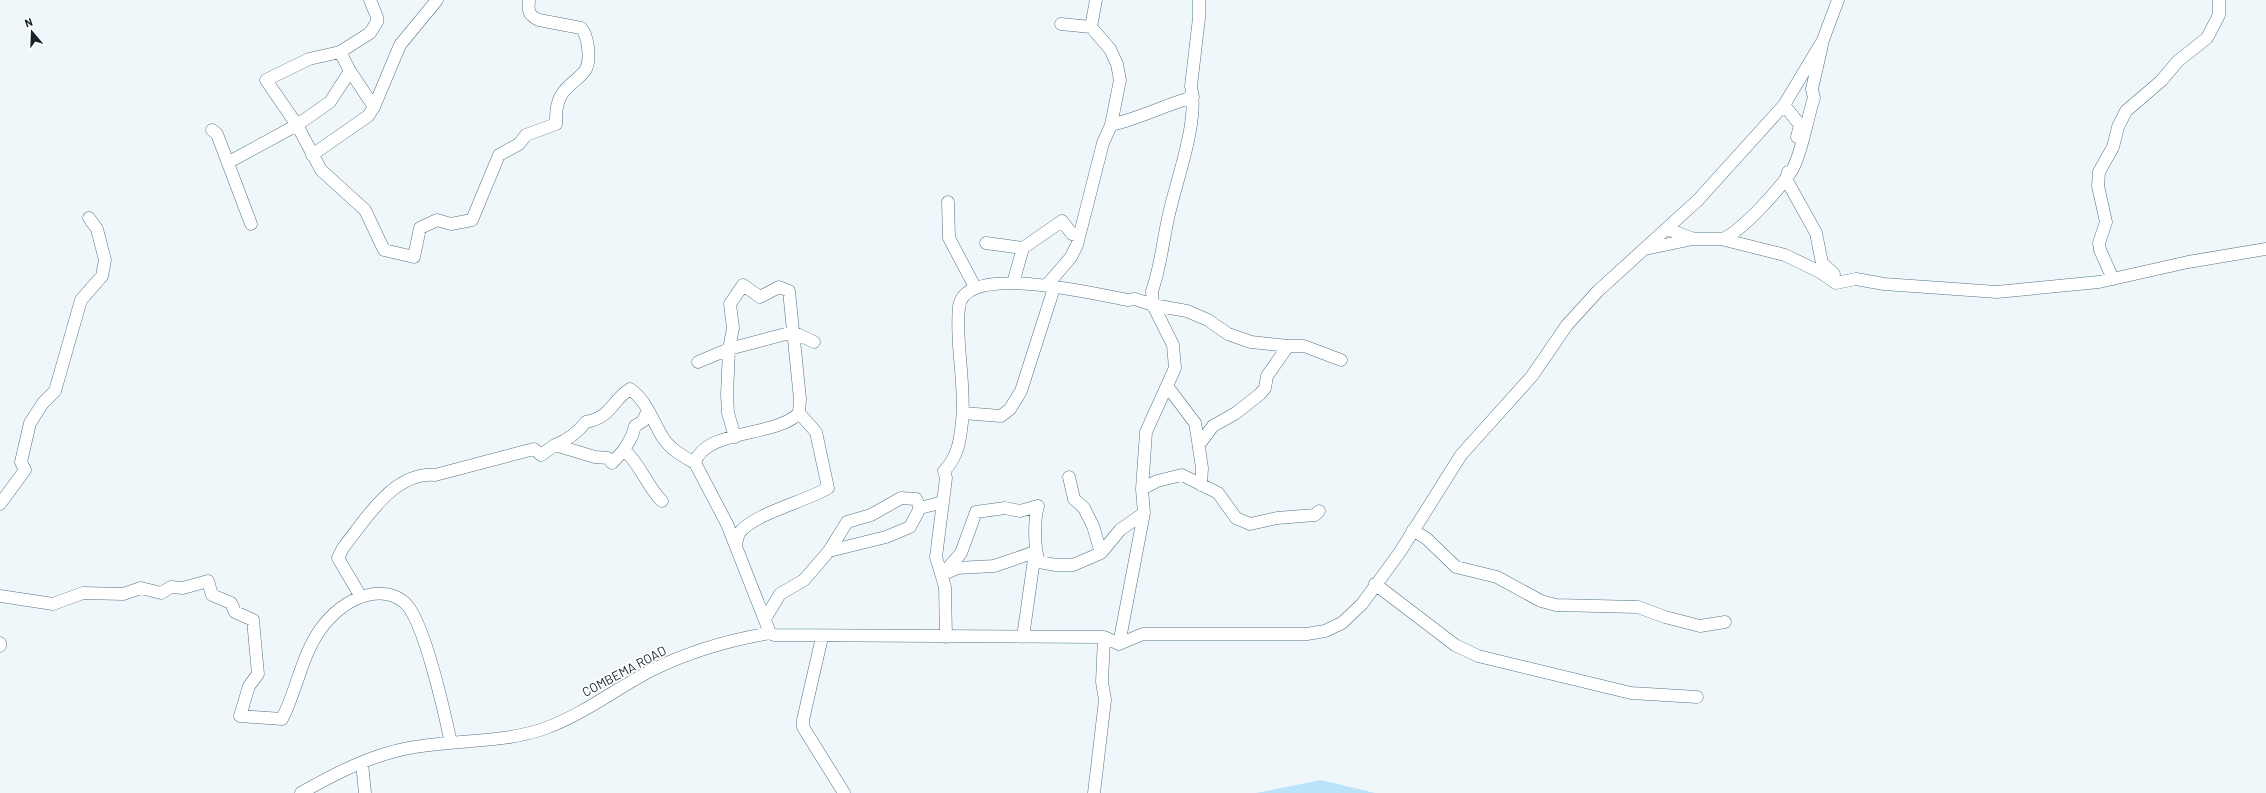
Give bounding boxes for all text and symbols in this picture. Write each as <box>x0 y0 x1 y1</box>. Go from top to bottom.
north arrow <box>12 12 52 52</box>
text: N <box>23 15 34 29</box>
street label: COMBEMA ROAD <box>579 642 669 700</box>

